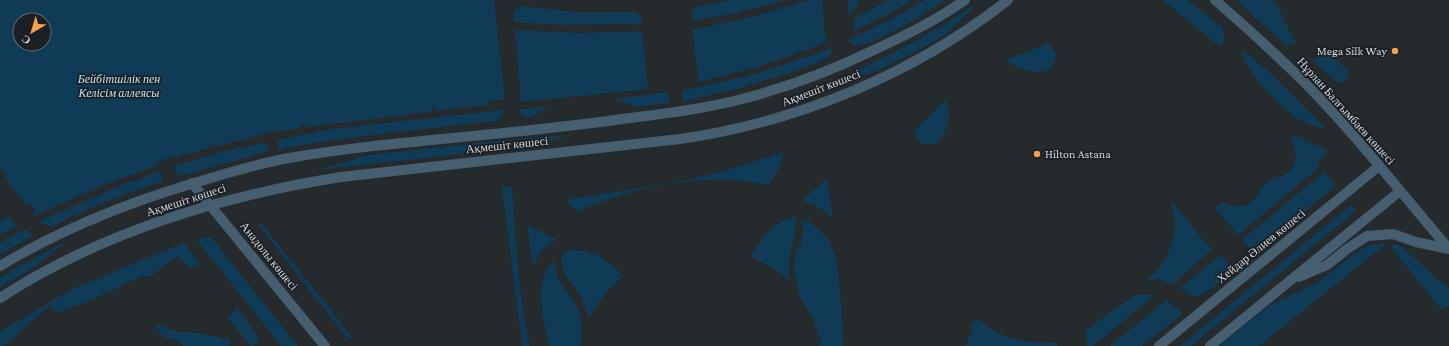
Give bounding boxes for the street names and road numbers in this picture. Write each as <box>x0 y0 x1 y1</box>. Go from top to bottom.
street label: Нұрлан Балғымбаев көшесі <box>1294 55 1398 168</box>
street label: Ақмешіт көшесі <box>780 66 863 109</box>
street label: Ақмешіт көшесі <box>465 134 550 156</box>
street label: Ақмешіт көшесі <box>144 180 228 219</box>
street label: Хейдар Әлиев көшесі <box>1214 206 1309 286</box>
street label: Анадолы көшесі <box>237 219 301 294</box>

